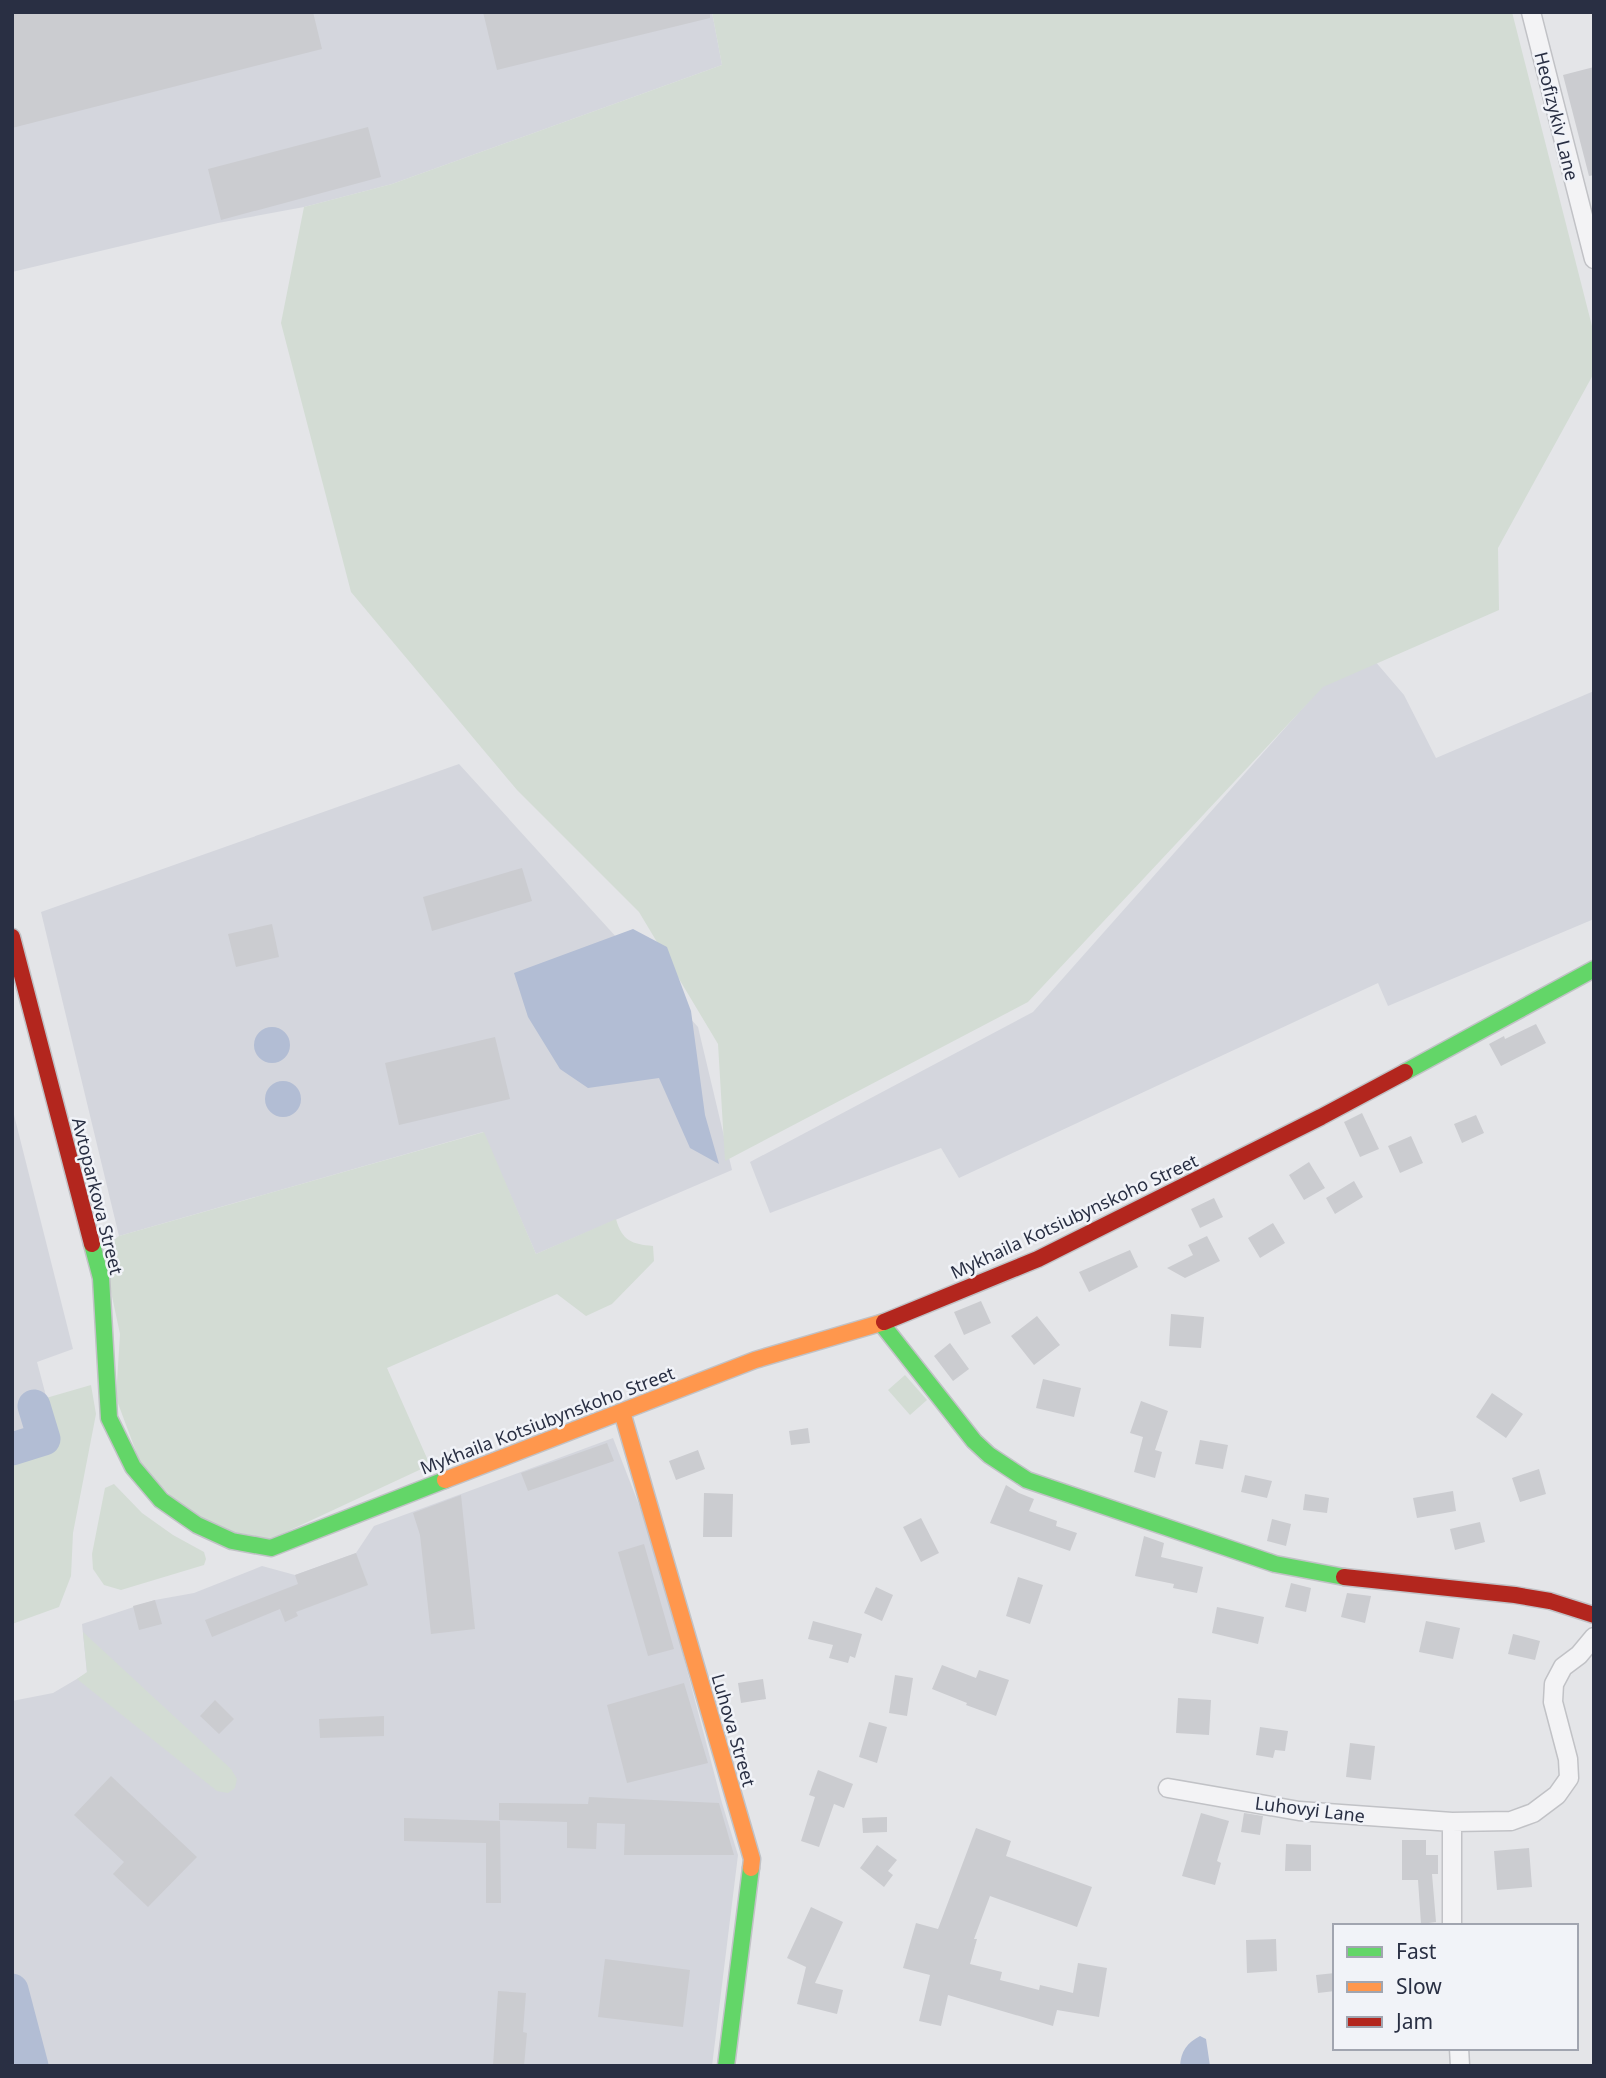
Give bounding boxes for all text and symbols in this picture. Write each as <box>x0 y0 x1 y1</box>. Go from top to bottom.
street label: Heofizykiv Lane <box>1529 49 1585 183</box>
street label: Avtoparkova Street <box>67 1115 129 1277</box>
street label: Mykhaila Kotsiubynskoho Street <box>946 1148 1202 1284</box>
street label: Mykhaila Kotsiubynskoho Street <box>416 1360 678 1480</box>
street label: Luhova Street <box>706 1671 762 1790</box>
street label: Luhovyi Lane <box>1254 1790 1366 1828</box>
legend <box>1333 1924 1578 2050</box>
text: Fast <box>1396 1937 1437 1965</box>
text: Slow <box>1396 1972 1442 2000</box>
text: Jam <box>1394 2007 1433 2035</box>

